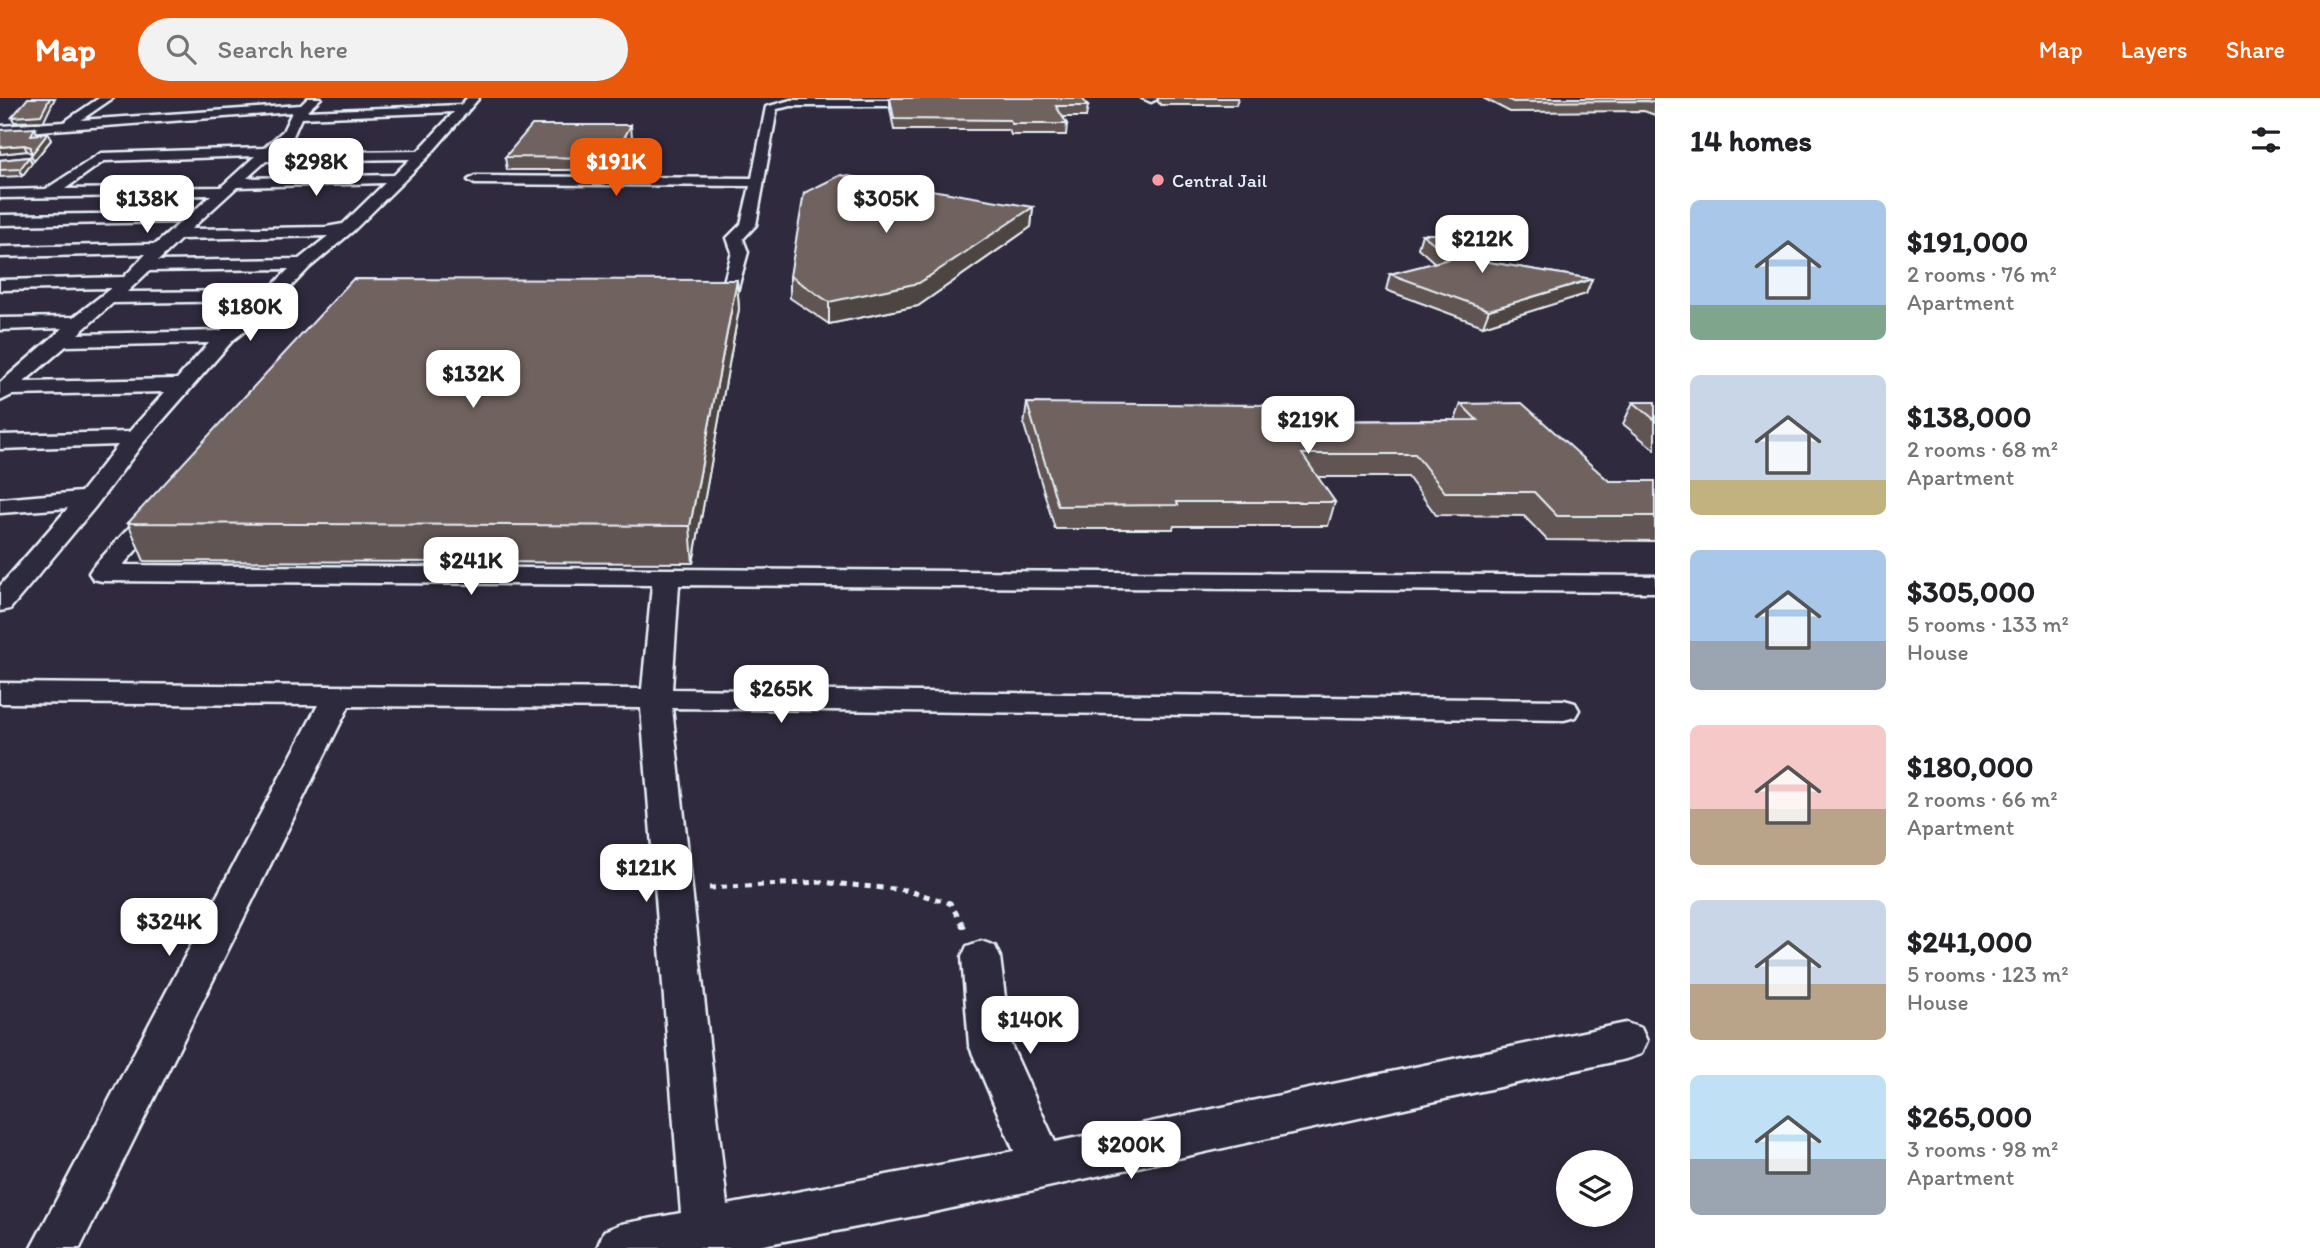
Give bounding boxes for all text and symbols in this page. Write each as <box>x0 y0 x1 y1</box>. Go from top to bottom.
search box <box>138 18 628 81</box>
text: Map <box>35 30 96 69</box>
icon: search <box>162 30 200 68</box>
text: Search here <box>218 33 348 65</box>
text: Map <box>2039 35 2083 64</box>
text: Layers <box>2121 35 2188 64</box>
text: Share <box>2226 35 2285 64</box>
icon: filters <box>2247 121 2285 159</box>
text: 14 homes <box>1690 122 1812 159</box>
pin: $298K <box>267 139 365 198</box>
pin: $191K <box>567 139 665 198</box>
text: $298K <box>284 147 348 175</box>
text: $191K <box>586 147 646 175</box>
place label: Central Jail <box>1172 169 1268 192</box>
marker: Central Jail <box>1150 172 1166 188</box>
pin: $138K <box>98 176 196 235</box>
pin: $305K <box>837 176 935 235</box>
text: $138K <box>116 184 178 212</box>
text: $305K <box>853 184 919 212</box>
pin: $212K <box>1433 216 1531 275</box>
text: $191,000 <box>1907 223 2028 260</box>
text: $212K <box>1451 224 1513 252</box>
icon: home <box>1746 228 1830 312</box>
text: 2 rooms · 76 m² <box>1907 260 2057 288</box>
pin: $180K <box>201 284 299 343</box>
text: Apartment <box>1907 288 2014 316</box>
text: $180K <box>218 292 282 320</box>
pin: $132K <box>424 350 522 410</box>
text: $132K <box>442 359 504 387</box>
pin: $219K <box>1259 396 1357 456</box>
text: $138,000 <box>1907 398 2031 435</box>
icon: home <box>1746 403 1830 487</box>
text: $219K <box>1277 405 1339 433</box>
text: 2 rooms · 68 m² <box>1907 435 2058 463</box>
text: Apartment <box>1907 463 2014 491</box>
pin: $241K <box>422 538 520 597</box>
text: $241K <box>440 546 502 574</box>
text: $305,000 <box>1907 573 2035 610</box>
icon: home <box>1746 578 1830 662</box>
text: 5 rooms · 133 m² <box>1907 610 2069 638</box>
text: House <box>1907 638 1969 666</box>
pin: $265K <box>732 666 830 725</box>
text: $265K <box>750 674 812 702</box>
text: $180,000 <box>1907 748 2034 785</box>
icon: home <box>1746 753 1830 837</box>
text: 2 rooms · 66 m² <box>1907 785 2058 813</box>
text: Apartment <box>1907 813 2014 841</box>
pin: $121K <box>597 844 695 904</box>
text: $121K <box>616 853 676 881</box>
pin: $324K <box>120 898 218 958</box>
text: $324K <box>137 907 201 935</box>
text: $241,000 <box>1907 923 2033 960</box>
icon: home <box>1746 928 1830 1012</box>
text: 5 rooms · 123 m² <box>1907 960 2069 988</box>
text: House <box>1907 988 1969 1016</box>
pin: $140K <box>981 996 1079 1056</box>
text: $140K <box>997 1005 1063 1033</box>
text: $265,000 <box>1907 1098 2032 1135</box>
icon: home <box>1746 1103 1830 1187</box>
pin: $200K <box>1082 1122 1180 1181</box>
text: $200K <box>1098 1130 1164 1158</box>
text: 3 rooms · 98 m² <box>1907 1135 2058 1163</box>
map controls <box>1556 1150 1633 1227</box>
button: layers <box>1556 1150 1633 1227</box>
text: Apartment <box>1907 1163 2014 1191</box>

